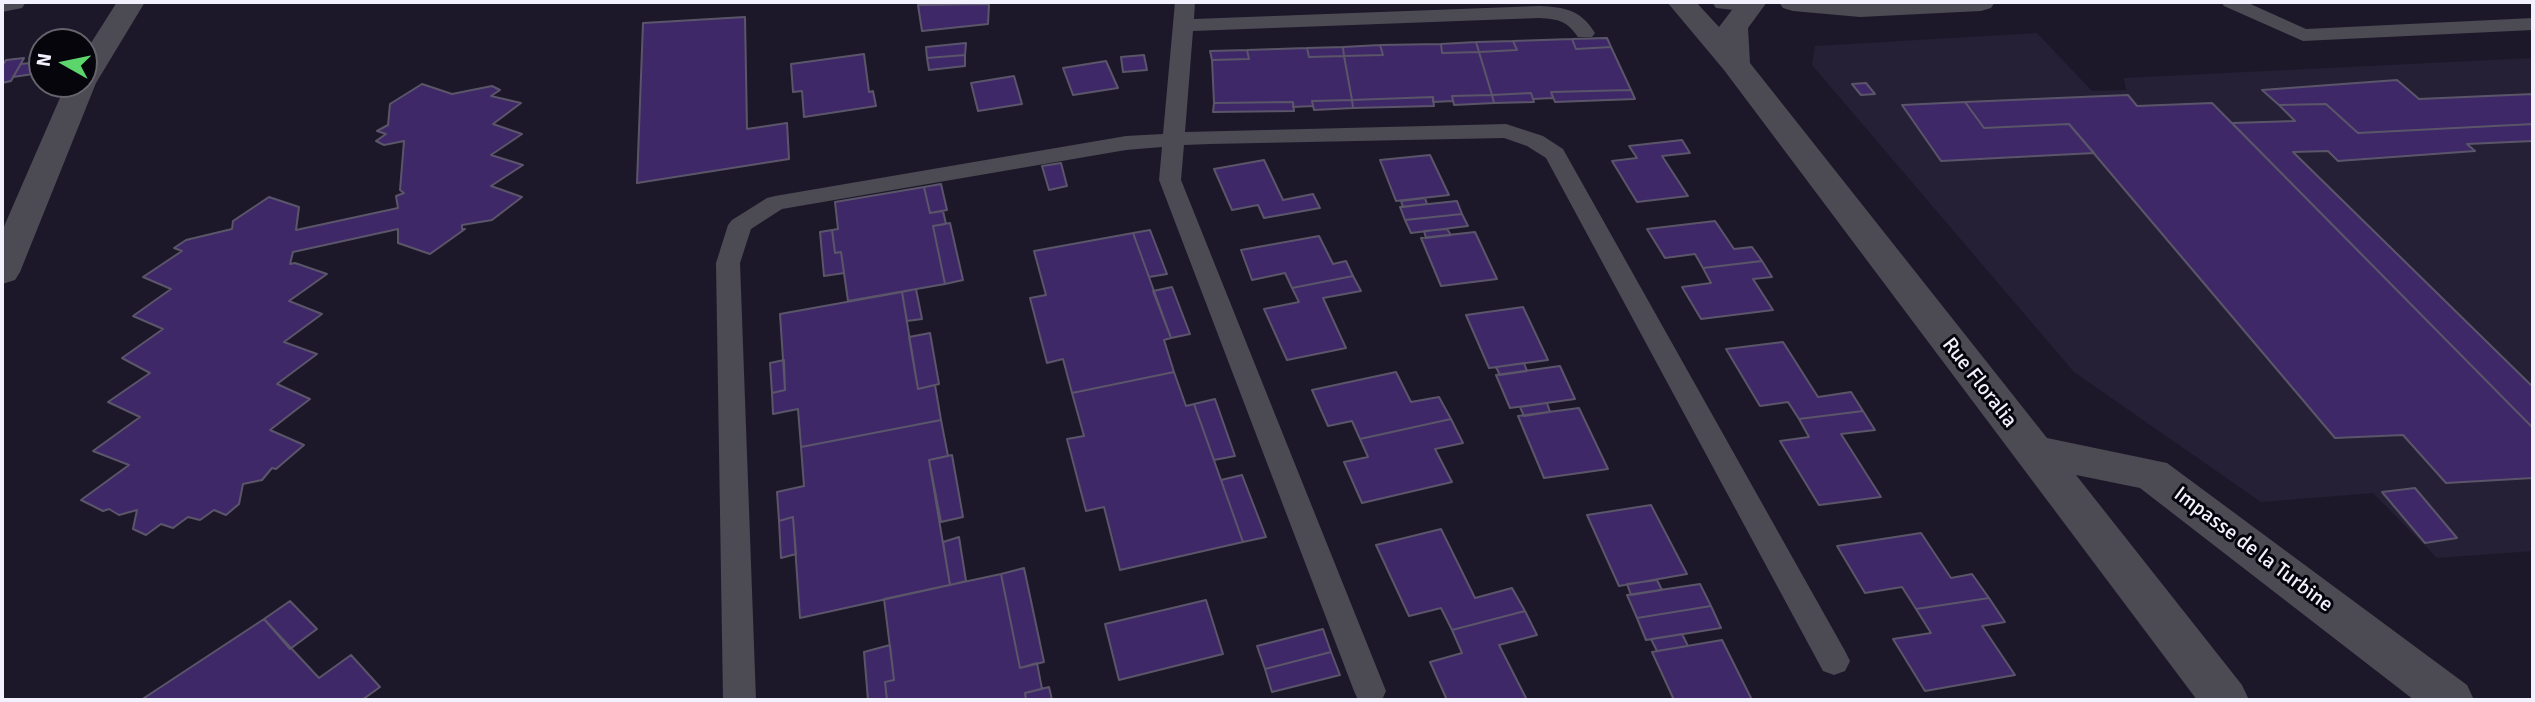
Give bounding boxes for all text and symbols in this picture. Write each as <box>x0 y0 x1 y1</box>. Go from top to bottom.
north arrow <box>28 28 98 98</box>
text: N <box>31 52 57 68</box>
street label: Rue Floralia <box>1936 333 2022 433</box>
street label: Impasse de la Turbine <box>2169 482 2337 618</box>

